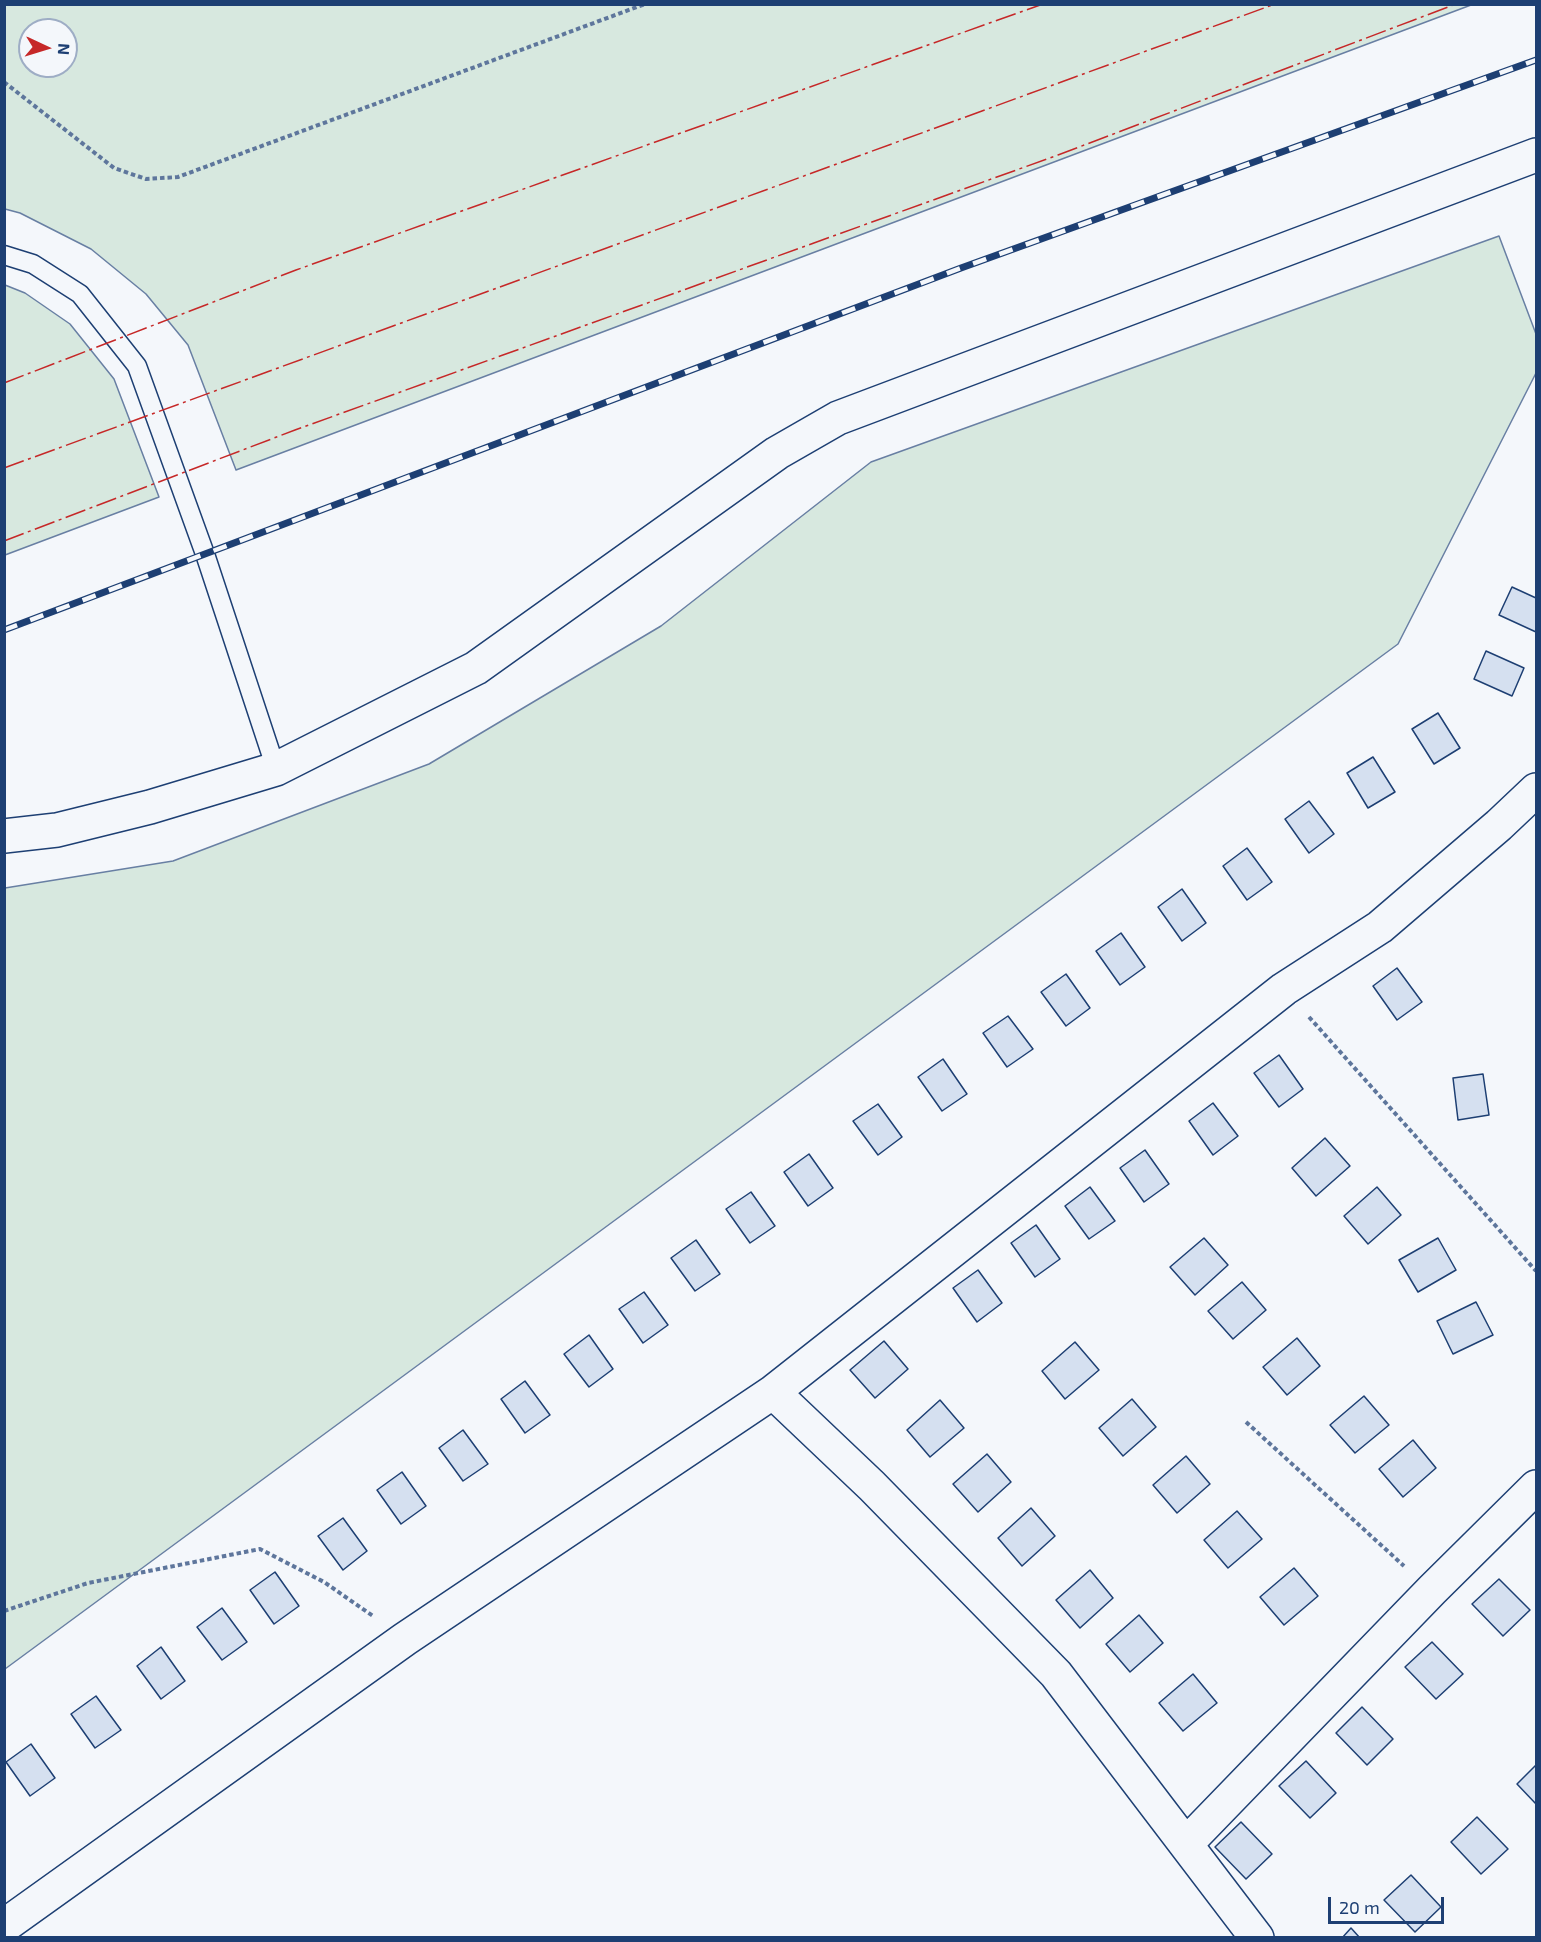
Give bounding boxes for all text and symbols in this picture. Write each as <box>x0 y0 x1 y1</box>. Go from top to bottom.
north arrow <box>18 18 78 78</box>
text: N <box>55 43 74 56</box>
scale bar <box>1331 1885 1446 1923</box>
text: 20 m <box>1339 1896 1380 1918</box>

